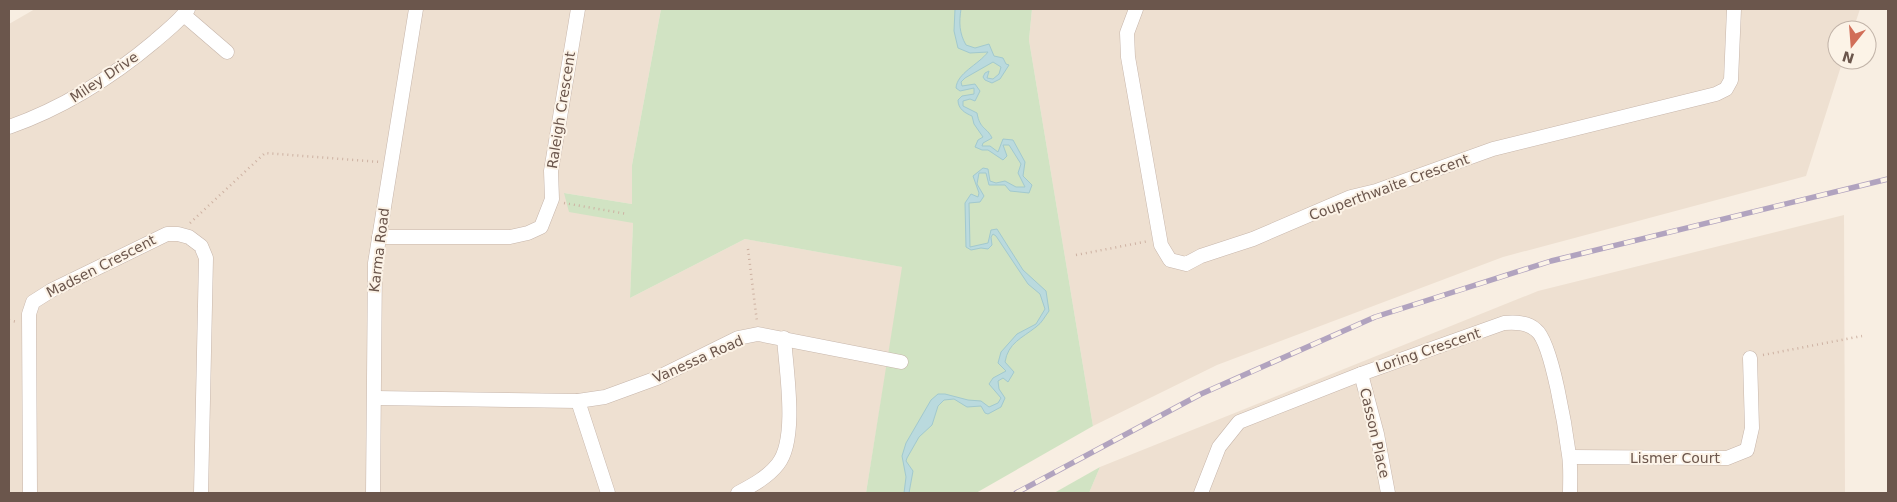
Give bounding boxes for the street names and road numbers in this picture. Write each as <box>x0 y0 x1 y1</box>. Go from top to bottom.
street label: Miley Drive <box>67 48 141 106</box>
street label: Raleigh Crescent <box>544 50 578 170</box>
street label: Couperthwaite Crescent <box>1307 150 1472 223</box>
street label: Karma Road <box>366 207 392 293</box>
street label: Madsen Crescent <box>44 231 159 301</box>
street label: Loring Crescent <box>1373 324 1483 375</box>
street label: Vanessa Road <box>650 332 746 386</box>
street label: Casson Place <box>1357 386 1393 480</box>
street label: Lismer Court <box>1630 450 1720 466</box>

